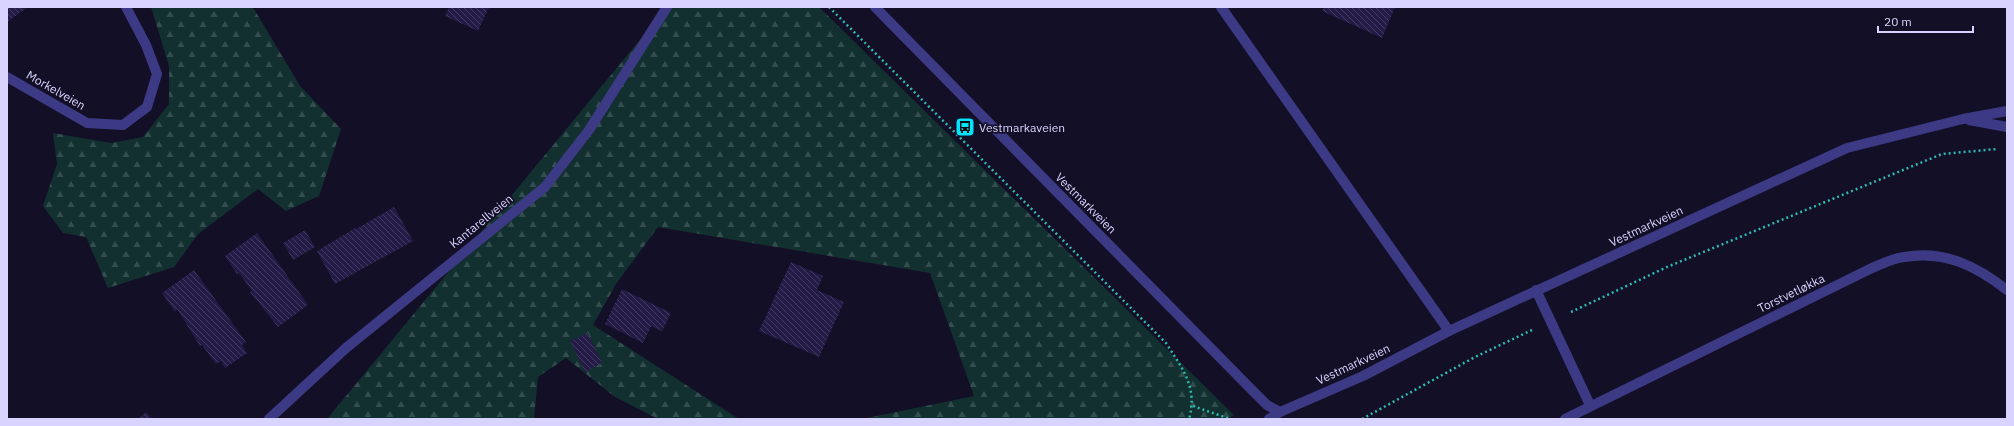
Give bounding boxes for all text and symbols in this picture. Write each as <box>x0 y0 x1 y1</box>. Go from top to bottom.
scale bar <box>1878 8 1973 34</box>
text: 20 m <box>1884 14 1912 29</box>
street label: Morkelveien <box>24 67 88 113</box>
bus stop icon: Vestmarkaveien <box>954 116 976 138</box>
place label: Vestmarkaveien <box>979 120 1065 135</box>
street label: Vestmarkveien <box>1053 170 1119 236</box>
street label: Kantarellveien <box>446 191 516 251</box>
street label: Vestmarkveien <box>1607 202 1685 250</box>
street label: Torstvetløkka <box>1755 270 1828 316</box>
street label: Vestmarkveien <box>1314 340 1392 388</box>

